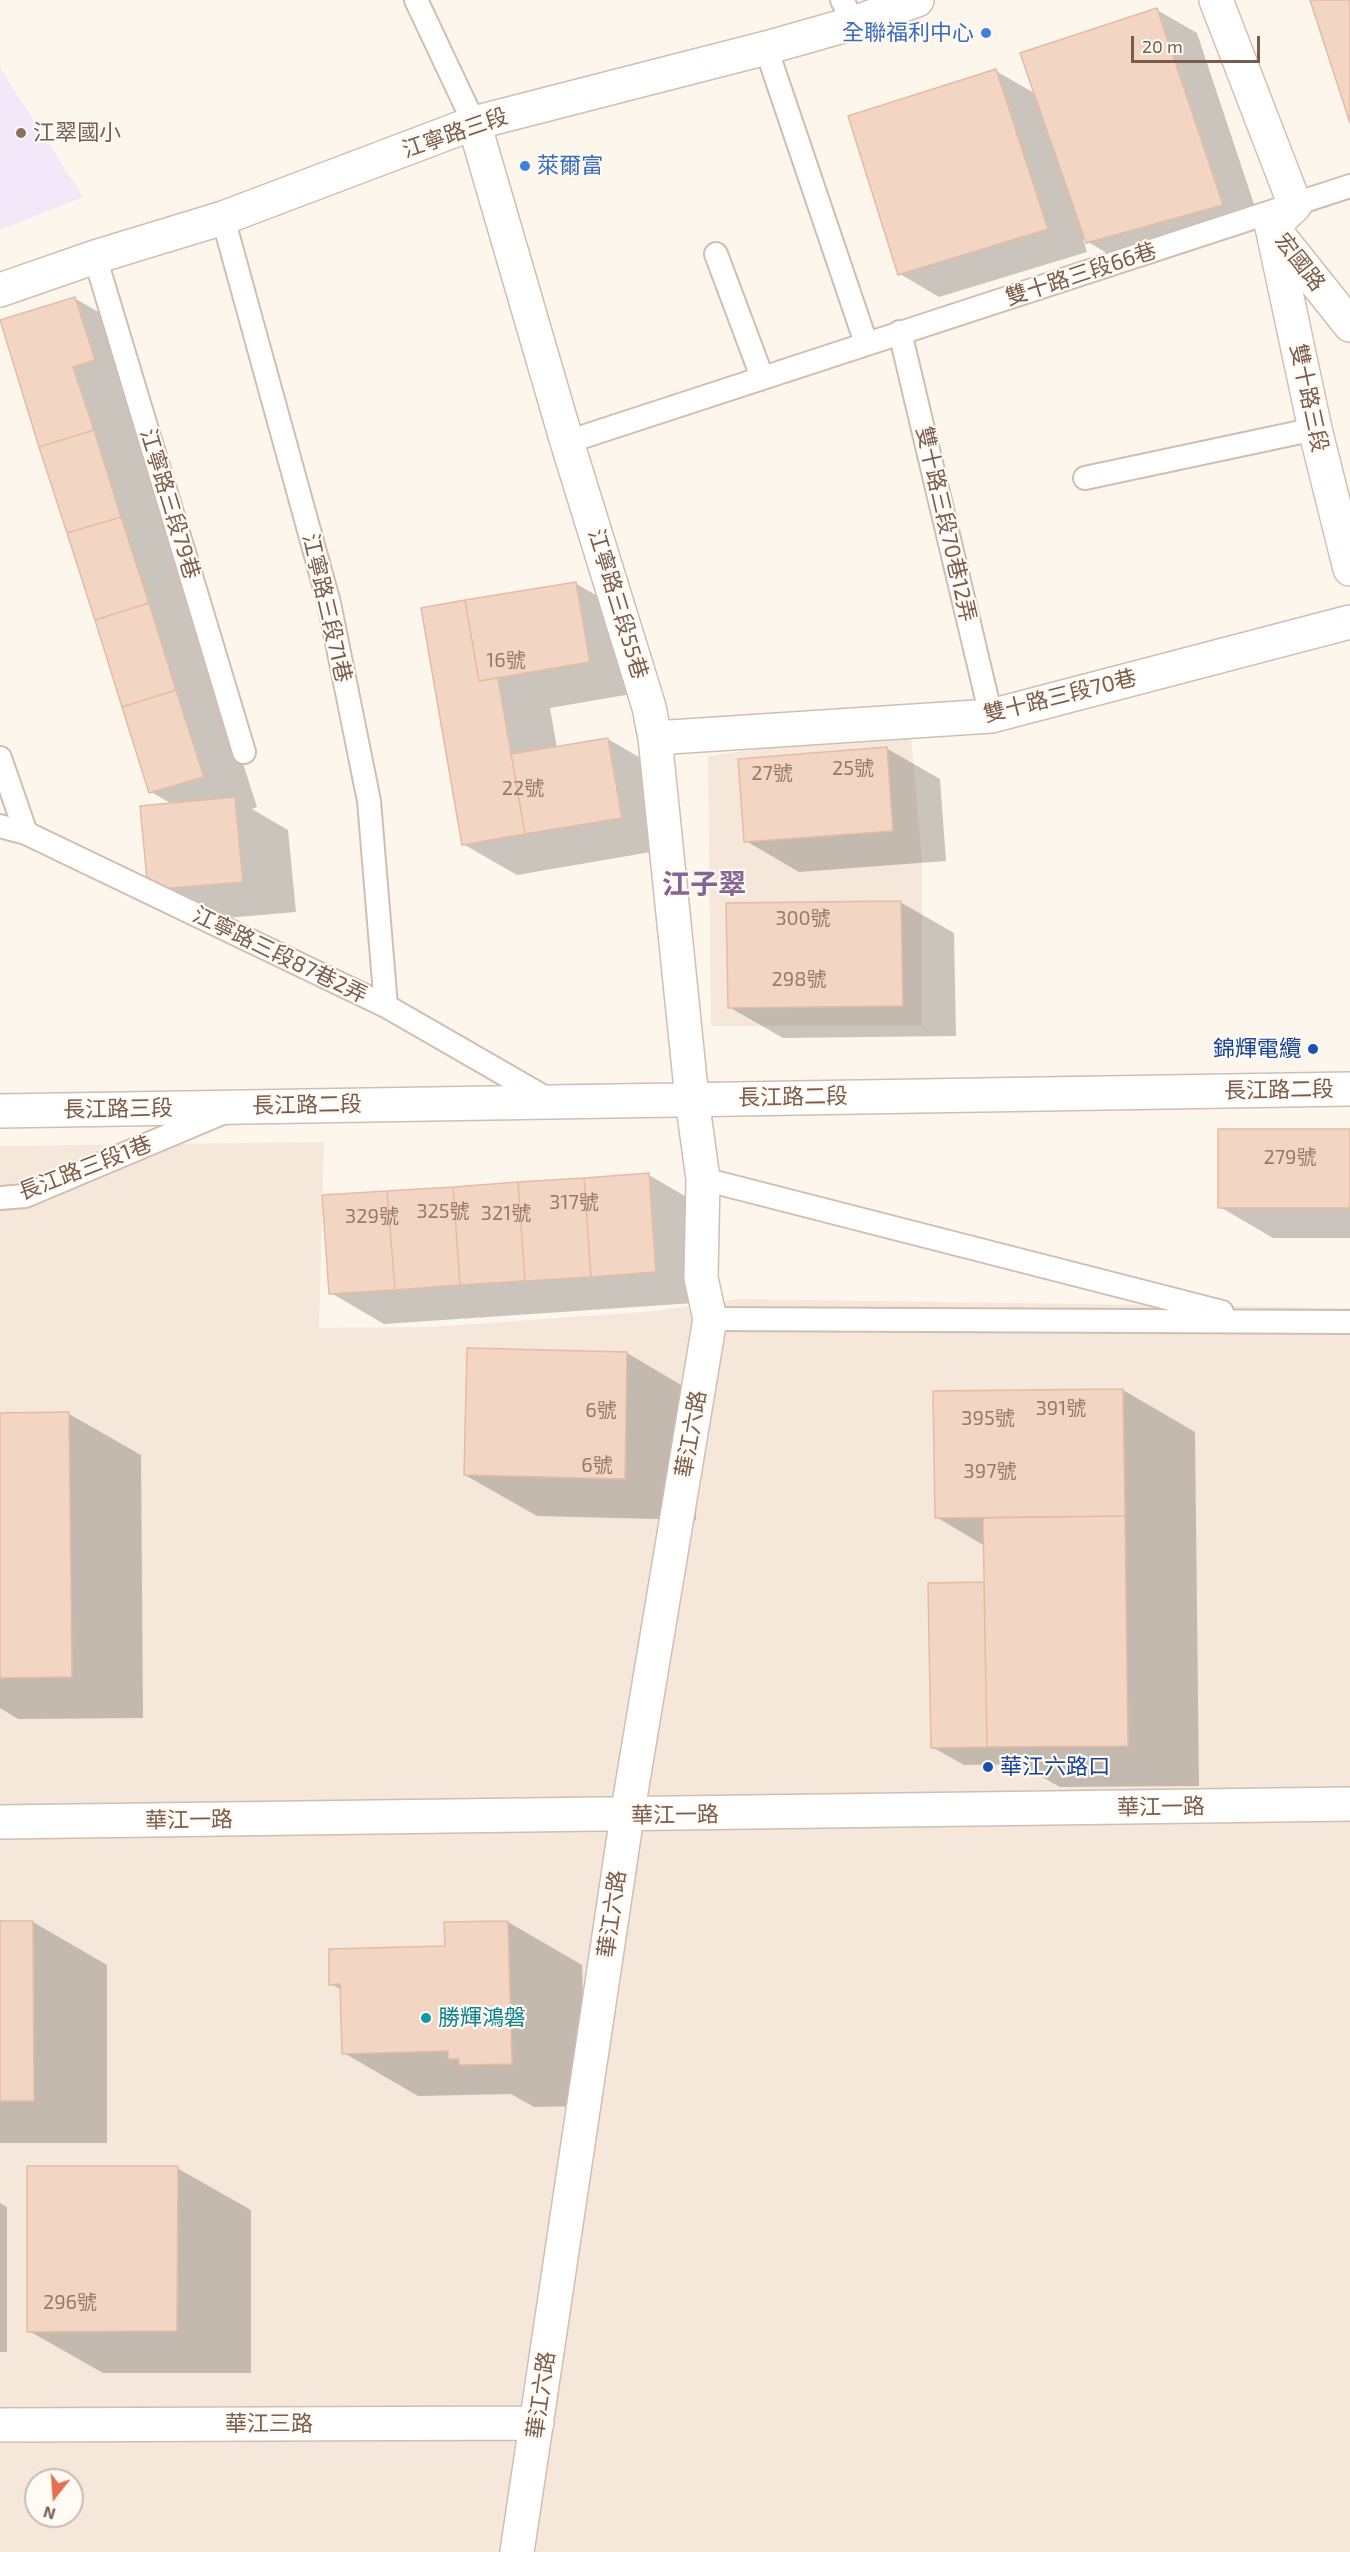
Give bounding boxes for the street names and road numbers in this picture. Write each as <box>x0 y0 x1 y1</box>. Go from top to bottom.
street label: 江寧路三段 <box>399 103 511 163</box>
street label: 宏國路 <box>1269 228 1331 296</box>
street label: 雙十路三段66巷 <box>1002 237 1160 311</box>
street label: 雙十路三段 <box>1285 341 1333 455</box>
street label: 雙十路三段70巷12弄 <box>911 424 981 624</box>
street label: 江寧路三段79巷 <box>135 426 205 582</box>
street label: 江寧路三段55巷 <box>583 526 653 682</box>
street label: 江寧路三段71巷 <box>297 531 357 685</box>
street label: 雙十路三段70巷 <box>981 664 1139 728</box>
street label: 江寧路三段87巷2弄 <box>188 901 372 1009</box>
street label: 長江路二段 <box>1224 1076 1334 1104</box>
street label: 長江路二段 <box>738 1083 848 1111</box>
street label: 長江路二段 <box>252 1091 362 1119</box>
street label: 長江路三段 <box>63 1095 173 1123</box>
street label: 長江路三段1巷 <box>15 1130 155 1206</box>
street label: 華江六路 <box>670 1388 712 1480</box>
street label: 華江一路 <box>1117 1793 1205 1821</box>
street label: 華江一路 <box>631 1801 719 1829</box>
street label: 華江一路 <box>145 1806 233 1834</box>
street label: 華江六路 <box>593 1869 631 1959</box>
street label: 華江六路 <box>522 2350 560 2440</box>
street label: 華江三路 <box>225 2411 313 2437</box>

